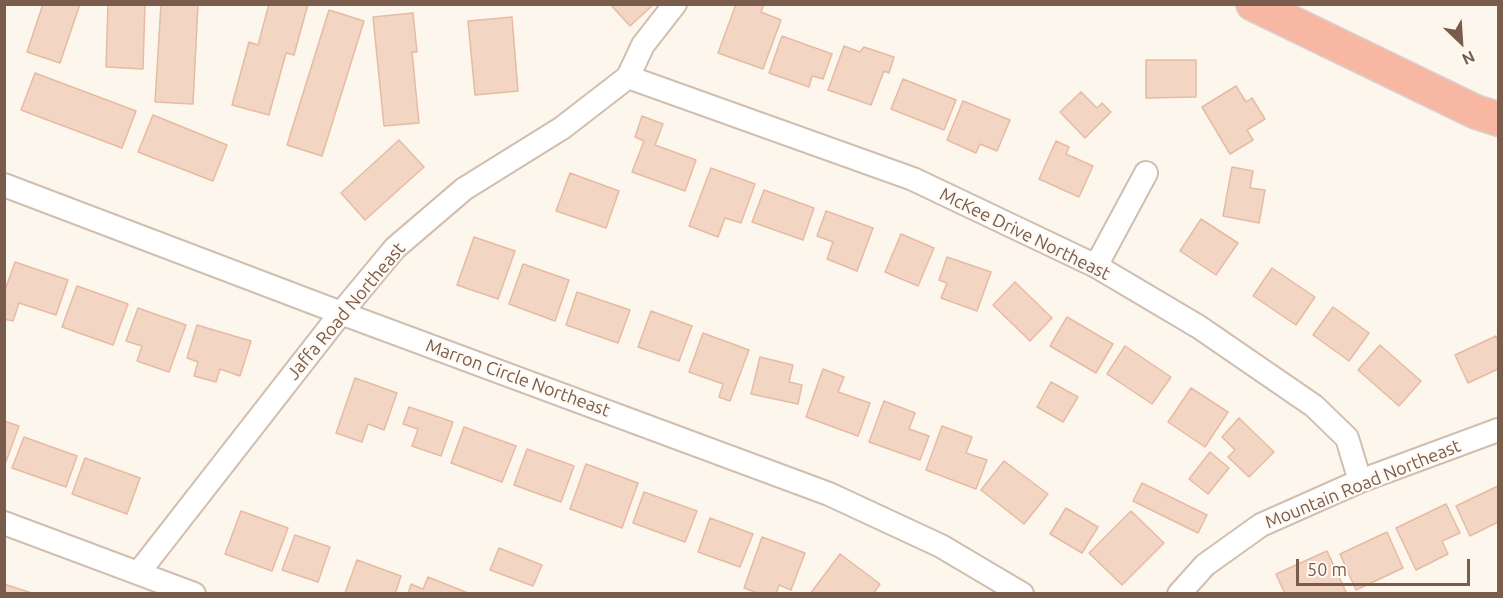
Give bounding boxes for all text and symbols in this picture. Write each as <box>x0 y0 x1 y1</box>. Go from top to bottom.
north arrow <box>1431 12 1491 72</box>
text: N <box>1459 48 1478 69</box>
street label: McKee Drive Northeast <box>936 183 1114 285</box>
street label: Jaffa Road Northeast <box>282 238 410 384</box>
street label: Marron Circle Northeast <box>423 335 613 421</box>
street label: Mountain Road Northeast <box>1262 435 1464 533</box>
scale bar <box>1299 547 1473 585</box>
text: 50 m <box>1307 559 1347 579</box>

